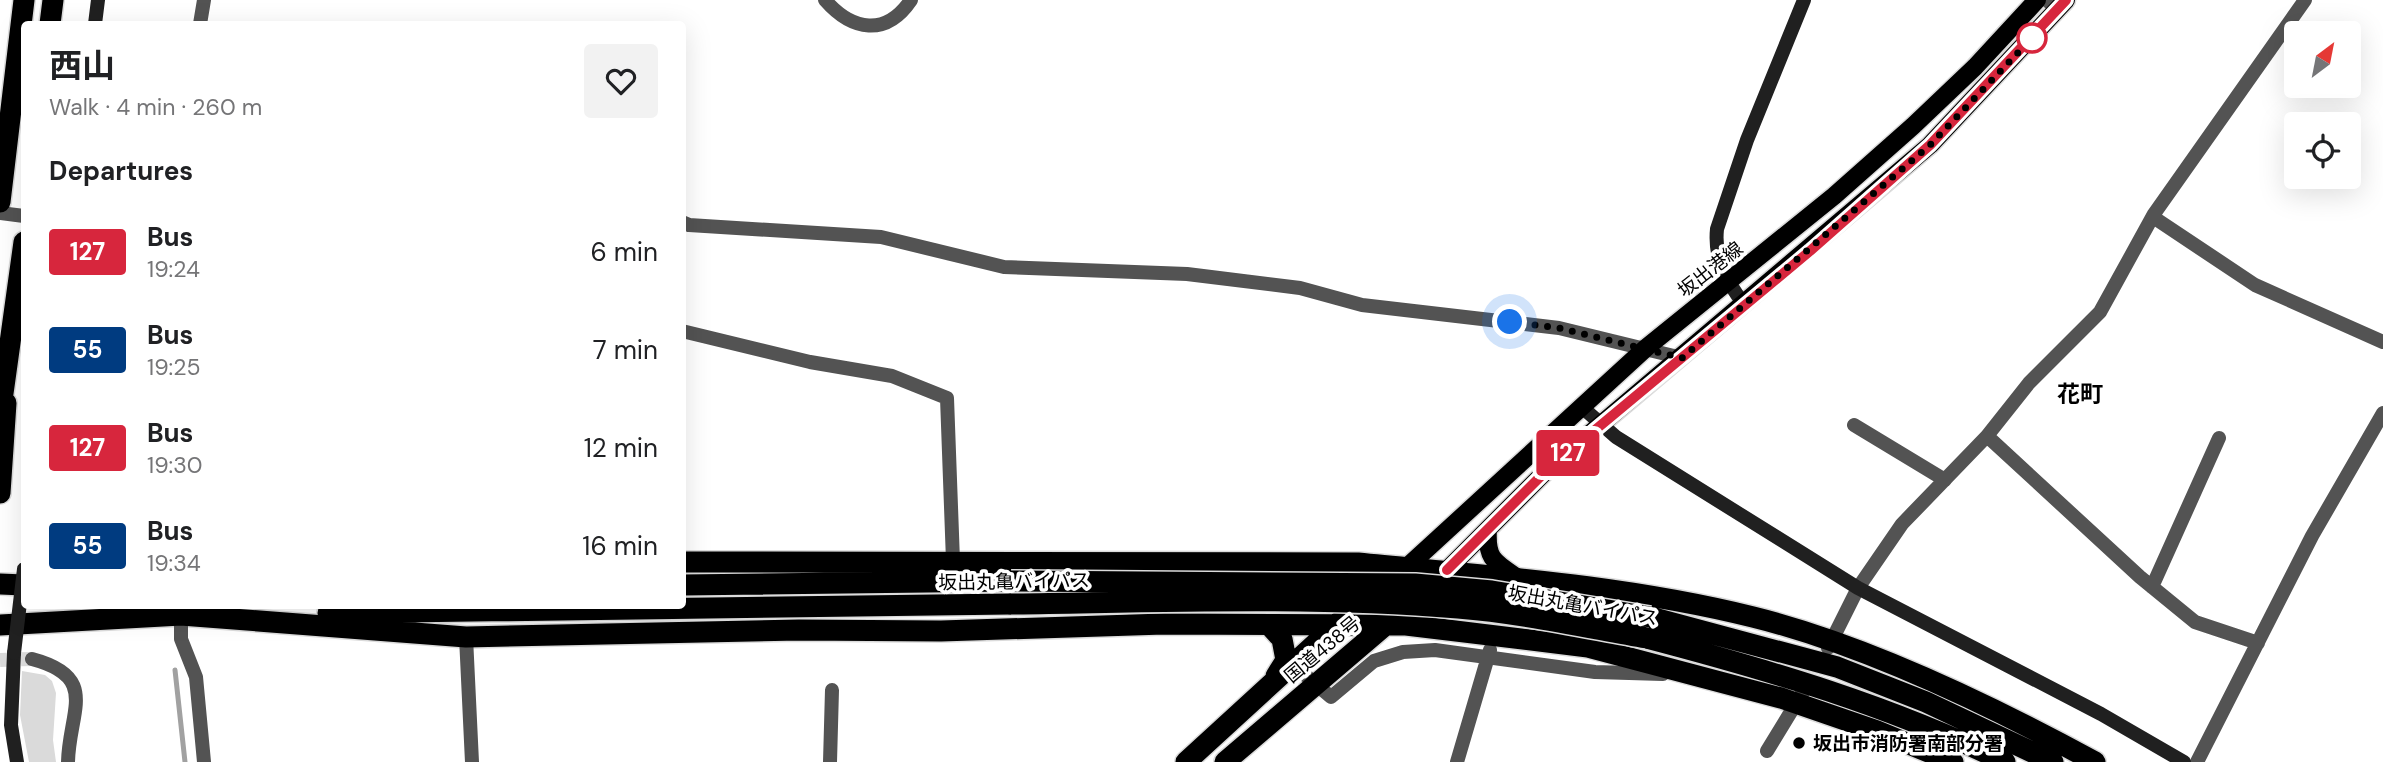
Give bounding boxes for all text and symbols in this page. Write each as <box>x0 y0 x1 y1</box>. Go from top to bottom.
north arrow <box>2284 21 2361 98</box>
map controls <box>2284 21 2361 189</box>
unlabelled marker <box>2017 23 2047 53</box>
text: 西山 <box>49 44 115 87</box>
button: heart <box>584 44 658 118</box>
text: Walk · 4 min · 260 m <box>49 92 262 122</box>
button: locate <box>2284 112 2361 189</box>
text: Departures <box>49 154 193 188</box>
text: Bus <box>147 220 193 254</box>
text: 6 min <box>590 235 658 269</box>
text: 127 <box>70 236 105 267</box>
street label: 坂出港線 <box>1673 236 1748 303</box>
text: 19:24 <box>147 254 200 284</box>
your location <box>1492 304 1527 339</box>
text: Bus <box>147 318 193 352</box>
text: 7 min <box>593 333 658 367</box>
text: 55 <box>73 334 102 365</box>
text: 19:25 <box>147 352 201 382</box>
district label: 花町 <box>2057 379 2103 409</box>
text: Bus <box>147 416 193 450</box>
line badge: 127 <box>1528 430 1608 476</box>
text: 12 min <box>584 431 658 465</box>
text: 127 <box>70 432 105 463</box>
text: 127 <box>1550 437 1586 468</box>
text: 19:30 <box>147 450 203 480</box>
text: Bus <box>147 514 193 548</box>
text: 16 min <box>582 529 658 563</box>
text: 55 <box>73 530 102 561</box>
text: 19:34 <box>147 548 201 578</box>
street label: 坂出丸亀バイパス <box>938 568 1090 595</box>
street label: 坂出丸亀バイパス <box>1506 580 1660 631</box>
street label: 国道438号 <box>1279 610 1365 688</box>
place label: 坂出市消防署南部分署 <box>1813 731 2003 756</box>
marker: 坂出市消防署南部分署 <box>1791 735 1807 751</box>

